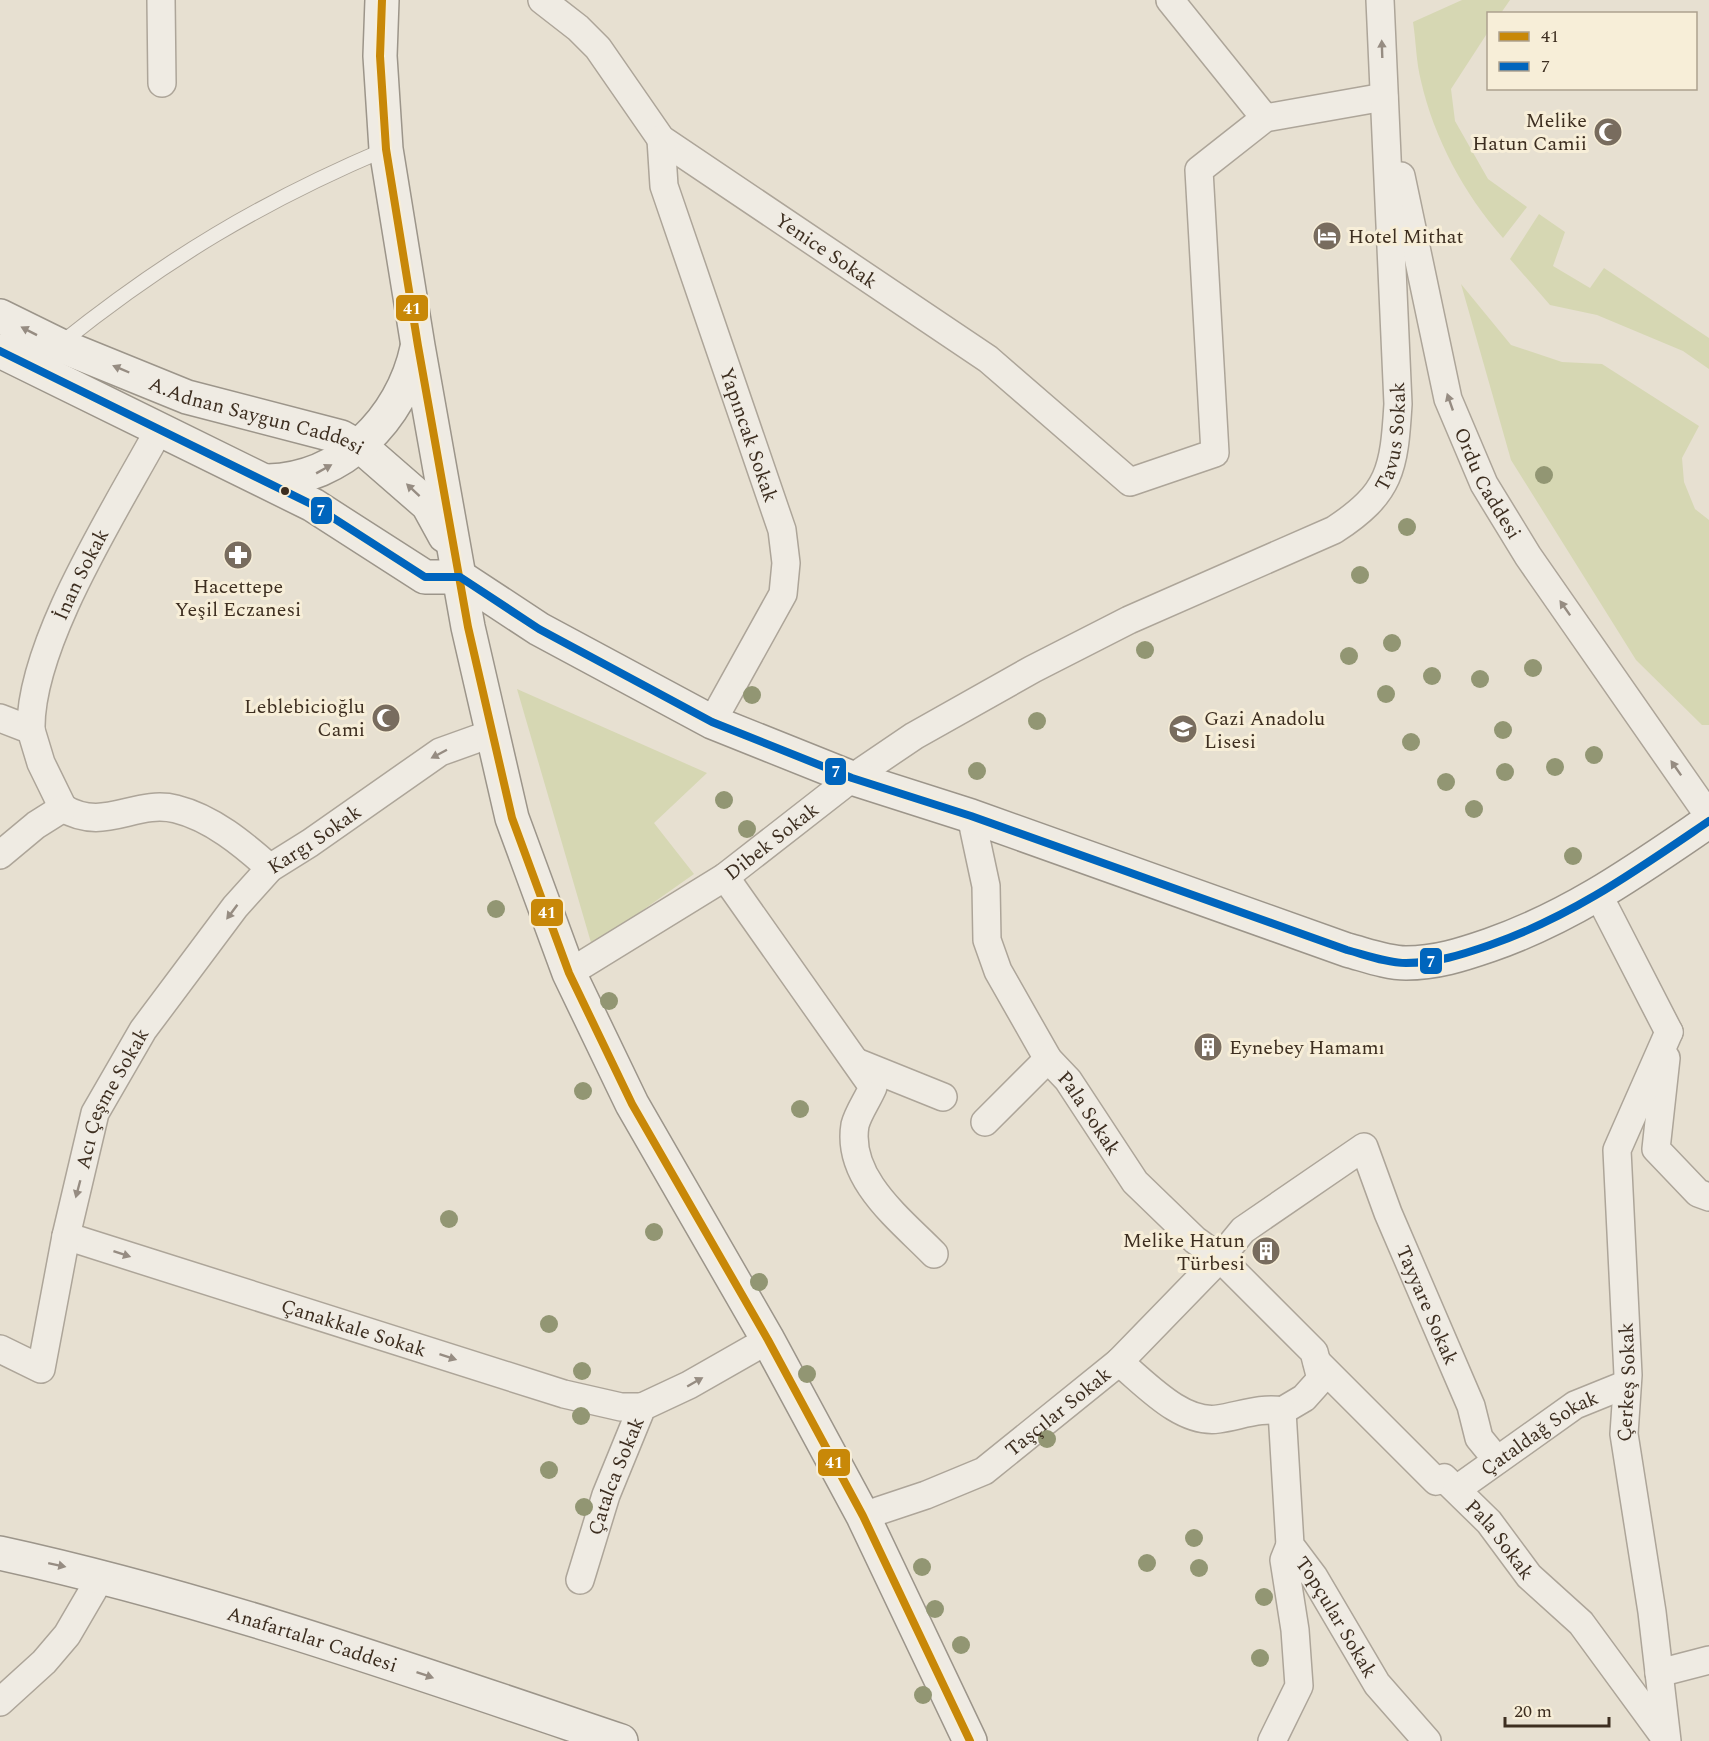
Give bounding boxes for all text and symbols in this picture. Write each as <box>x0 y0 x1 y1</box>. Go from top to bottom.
legend <box>1487 12 1697 90</box>
text: 41 <box>1541 23 1559 50</box>
one-way arrow <box>1378 39 1387 58</box>
text: 7 <box>1541 53 1550 80</box>
place label: Melike Hatun Camii <box>1472 106 1587 159</box>
mosque icon: Melike Hatun Camii <box>1592 116 1624 148</box>
street label: Yenice Sokak <box>768 206 883 297</box>
hotel icon: Hotel Mithat <box>1311 220 1343 252</box>
place label: Hotel Mithat <box>1348 222 1464 252</box>
line badge: 41 <box>395 294 429 322</box>
text: 41 <box>403 297 421 321</box>
one-way arrow <box>21 326 38 336</box>
street label: Yapıncak Sokak <box>711 363 785 507</box>
one-way arrow <box>112 365 129 374</box>
street label: A.Adnan Saygun Caddesi <box>144 369 370 463</box>
street label: Tavus Sokak <box>1367 381 1414 497</box>
one-way arrow <box>1444 393 1454 411</box>
street label: Ordu Caddesi <box>1446 423 1528 545</box>
one-way arrow <box>316 464 333 474</box>
one-way arrow <box>406 484 421 497</box>
unlabelled marker <box>279 485 291 497</box>
line badge: 7 <box>310 496 333 525</box>
text: 7 <box>317 499 326 523</box>
street label: İnan Sokak <box>46 523 117 625</box>
pharmacy icon: Hacettepe Yeşil Eczanesi <box>222 539 254 571</box>
place label: Hacettepe Yeşil Eczanesi <box>175 572 301 625</box>
one-way arrow <box>1560 600 1571 616</box>
place label: Leblebicioğlu Cami <box>244 692 365 745</box>
mosque icon: Leblebicioğlu Cami <box>370 702 402 734</box>
place label: Gazi Anadolu Lisesi <box>1204 704 1325 757</box>
school or university icon: Gazi Anadolu Lisesi <box>1167 713 1199 745</box>
one-way arrow <box>430 749 447 759</box>
line badge: 7 <box>824 757 847 786</box>
text: 7 <box>832 760 841 784</box>
one-way arrow <box>1670 761 1682 777</box>
street label: Dibek Sokak <box>718 795 826 888</box>
street label: Kargı Sokak <box>262 797 368 882</box>
line badge: 41 <box>530 898 564 927</box>
text: 41 <box>538 901 556 925</box>
one-way arrow <box>226 904 238 920</box>
line badge: 7 <box>1419 947 1443 975</box>
text: 7 <box>1427 950 1436 974</box>
street label: Acı Çeşme Sokak <box>68 1022 157 1172</box>
building icon: Eynebey Hamamı <box>1192 1031 1224 1063</box>
place label: Eynebey Hamamı <box>1229 1033 1385 1063</box>
street label: Pala Sokak <box>1050 1064 1128 1162</box>
one-way arrow <box>73 1180 83 1198</box>
place label: Melike Hatun Türbesi <box>1123 1226 1245 1279</box>
building icon: Melike Hatun Türbesi <box>1250 1235 1282 1267</box>
street label: Tayyare Sokak <box>1388 1241 1466 1370</box>
one-way arrow <box>113 1250 131 1259</box>
street label: Çanakkale Sokak <box>277 1291 430 1365</box>
street label: Çerkeş Sokak <box>1609 1322 1644 1444</box>
one-way arrow <box>439 1353 457 1362</box>
street label: Taşçılar Sokak <box>999 1360 1118 1464</box>
one-way arrow <box>687 1376 703 1387</box>
street label: Çataldağ Sokak <box>1474 1383 1603 1484</box>
street label: Çatalca Sokak <box>581 1412 652 1539</box>
line badge: 41 <box>817 1448 851 1477</box>
text: 41 <box>825 1451 843 1475</box>
street label: Pala Sokak <box>1458 1492 1541 1586</box>
street label: Topçular Sokak <box>1287 1550 1384 1684</box>
one-way arrow <box>48 1561 66 1571</box>
street label: Anafartalar Caddesi <box>223 1599 401 1681</box>
one-way arrow <box>416 1671 434 1681</box>
scale bar <box>1505 1690 1608 1728</box>
text: 20 m <box>1514 1698 1552 1725</box>

